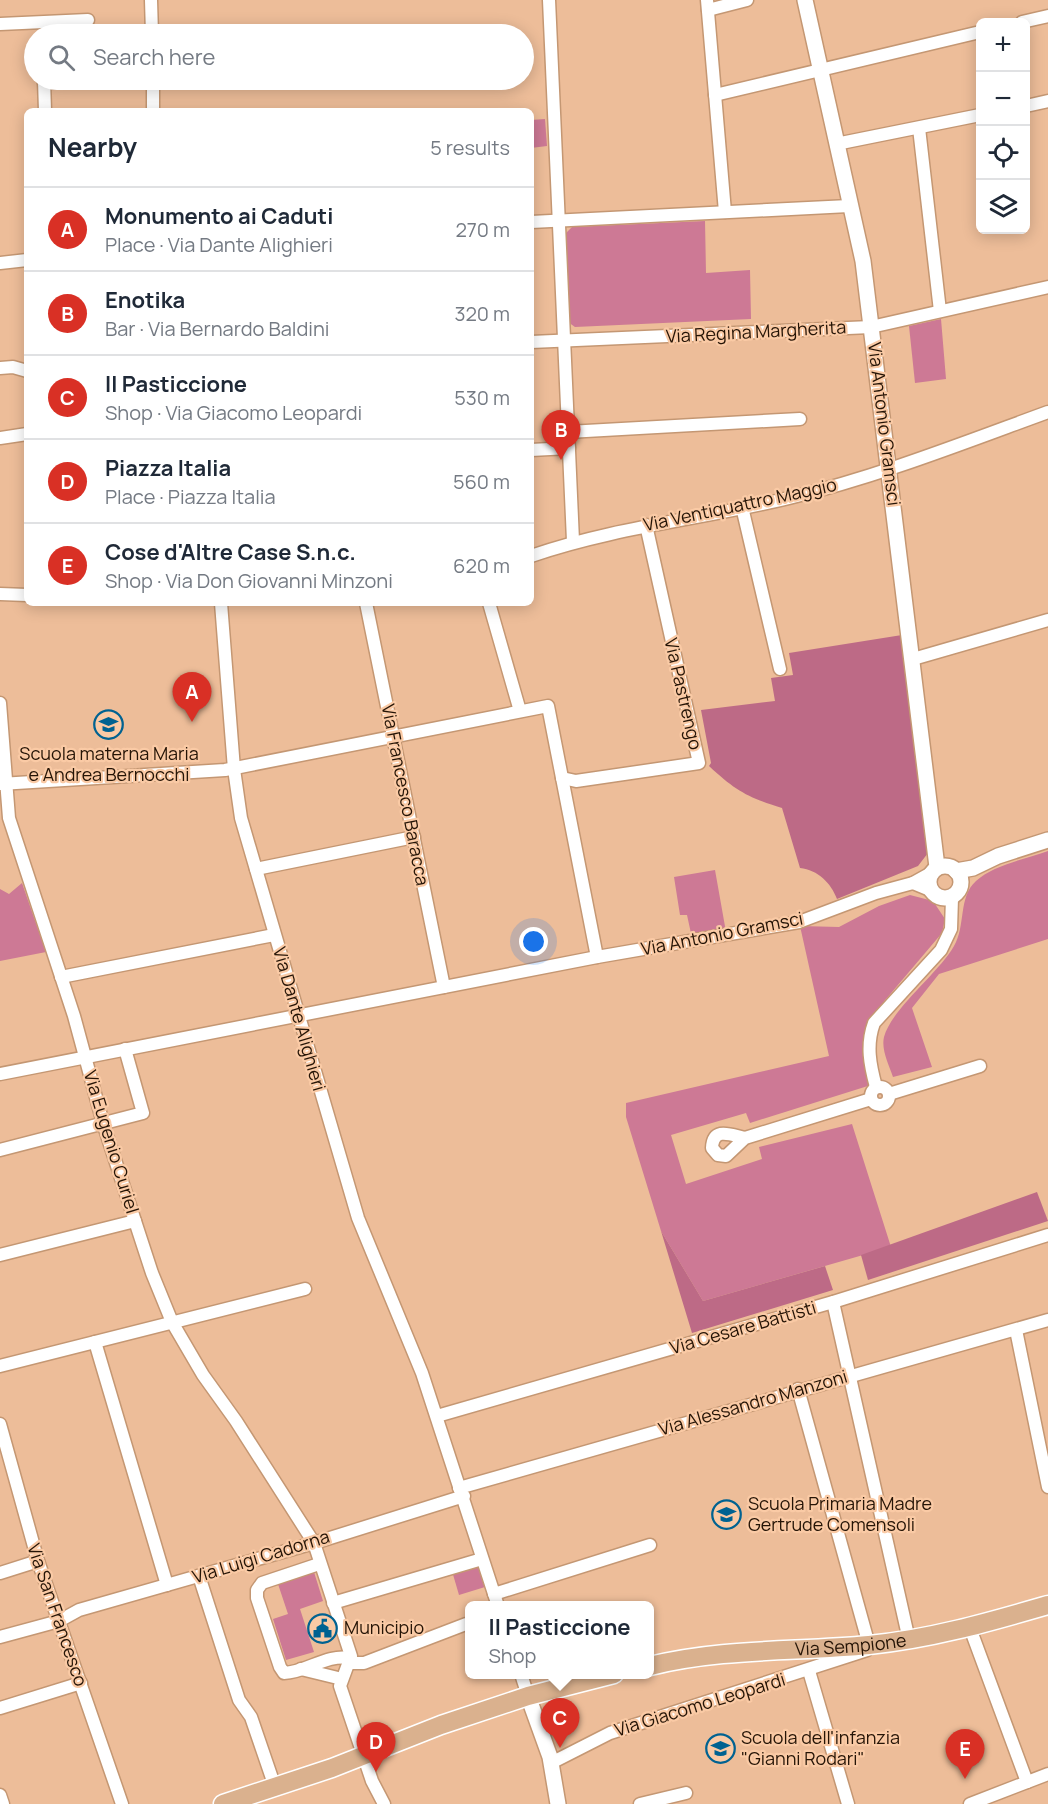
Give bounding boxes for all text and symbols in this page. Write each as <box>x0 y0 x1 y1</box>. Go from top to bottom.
map controls <box>976 18 1030 234</box>
button: + <box>976 18 1030 72</box>
search box <box>24 24 534 90</box>
icon: search <box>45 41 78 74</box>
text: Search here <box>93 42 215 72</box>
button: − <box>976 72 1030 126</box>
button: locate <box>976 126 1030 180</box>
text: Nearby <box>48 129 137 165</box>
text: 5 results <box>430 134 510 161</box>
button: layers <box>976 180 1030 234</box>
text: Monumento ai Caduti <box>105 201 333 231</box>
text: A <box>61 216 74 243</box>
text: 270 m <box>455 216 510 243</box>
text: Place · Via Dante Alighieri <box>105 231 333 258</box>
text: Enotika <box>105 285 185 315</box>
text: B <box>61 300 74 327</box>
text: 320 m <box>454 300 510 327</box>
street label: Via Regina Margherita <box>665 314 847 348</box>
text: Bar · Via Bernardo Baldini <box>105 315 330 342</box>
street label: Via Antonio Gramsci <box>863 341 907 507</box>
text: Il Pasticcione <box>105 369 247 399</box>
text: C <box>60 384 75 411</box>
text: 530 m <box>454 384 510 411</box>
text: Shop · Via Giacomo Leopardi <box>105 399 362 426</box>
pin: B <box>542 410 580 460</box>
text: Piazza Italia <box>105 453 231 483</box>
text: D <box>60 468 75 495</box>
text: 560 m <box>453 468 510 495</box>
street label: Via Ventiquattro Maggio <box>641 472 839 536</box>
text: Place · Piazza Italia <box>105 483 276 510</box>
text: Cose d'Altre Case S.n.c. <box>105 537 356 567</box>
text: E <box>62 552 73 579</box>
text: 620 m <box>453 552 510 579</box>
text: Shop · Via Don Giovanni Minzoni <box>105 567 393 594</box>
street label: Via Pastrengo <box>659 636 708 752</box>
pin: A <box>172 672 212 722</box>
street label: Via Francesco Baracca <box>377 702 435 888</box>
school or university icon: Scuola materna Maria e Andrea Bernocchi <box>93 709 125 741</box>
place label: Scuola materna Maria e Andrea Bernocchi <box>19 741 199 786</box>
street label: Via Antonio Gramsci <box>639 906 805 960</box>
your location <box>519 927 548 956</box>
street label: Via Dante Alighieri <box>268 944 332 1093</box>
street label: Via Eugenio Curiel <box>79 1067 145 1216</box>
street label: Via Cesare Battisti <box>667 1295 819 1359</box>
street label: Via Alessandro Manzoni <box>656 1364 850 1440</box>
place label: Scuola Primaria Madre Gertrude Comensoli <box>748 1491 932 1536</box>
school or university icon: Scuola Primaria Madre Gertrude Comensoli <box>711 1498 743 1530</box>
street label: Via Luigi Cadorna <box>189 1524 332 1588</box>
street label: Via San Francesco <box>22 1540 94 1689</box>
popup <box>465 1601 654 1679</box>
public building icon: Municipio <box>307 1612 339 1644</box>
text: Il Pasticcione <box>488 1612 631 1642</box>
place label: Municipio <box>344 1615 424 1639</box>
street label: Via Sempione <box>794 1627 908 1661</box>
text: Shop <box>488 1642 536 1669</box>
street label: Via Giacomo Leopardi <box>611 1667 788 1741</box>
pin: C <box>540 1698 580 1748</box>
pin: D <box>356 1722 395 1772</box>
place label: Scuola dell'infanzia "Gianni Rodari" <box>741 1725 900 1770</box>
pin: E <box>946 1730 984 1779</box>
school or university icon: Scuola dell'infanzia "Gianni Rodari" <box>704 1732 736 1764</box>

